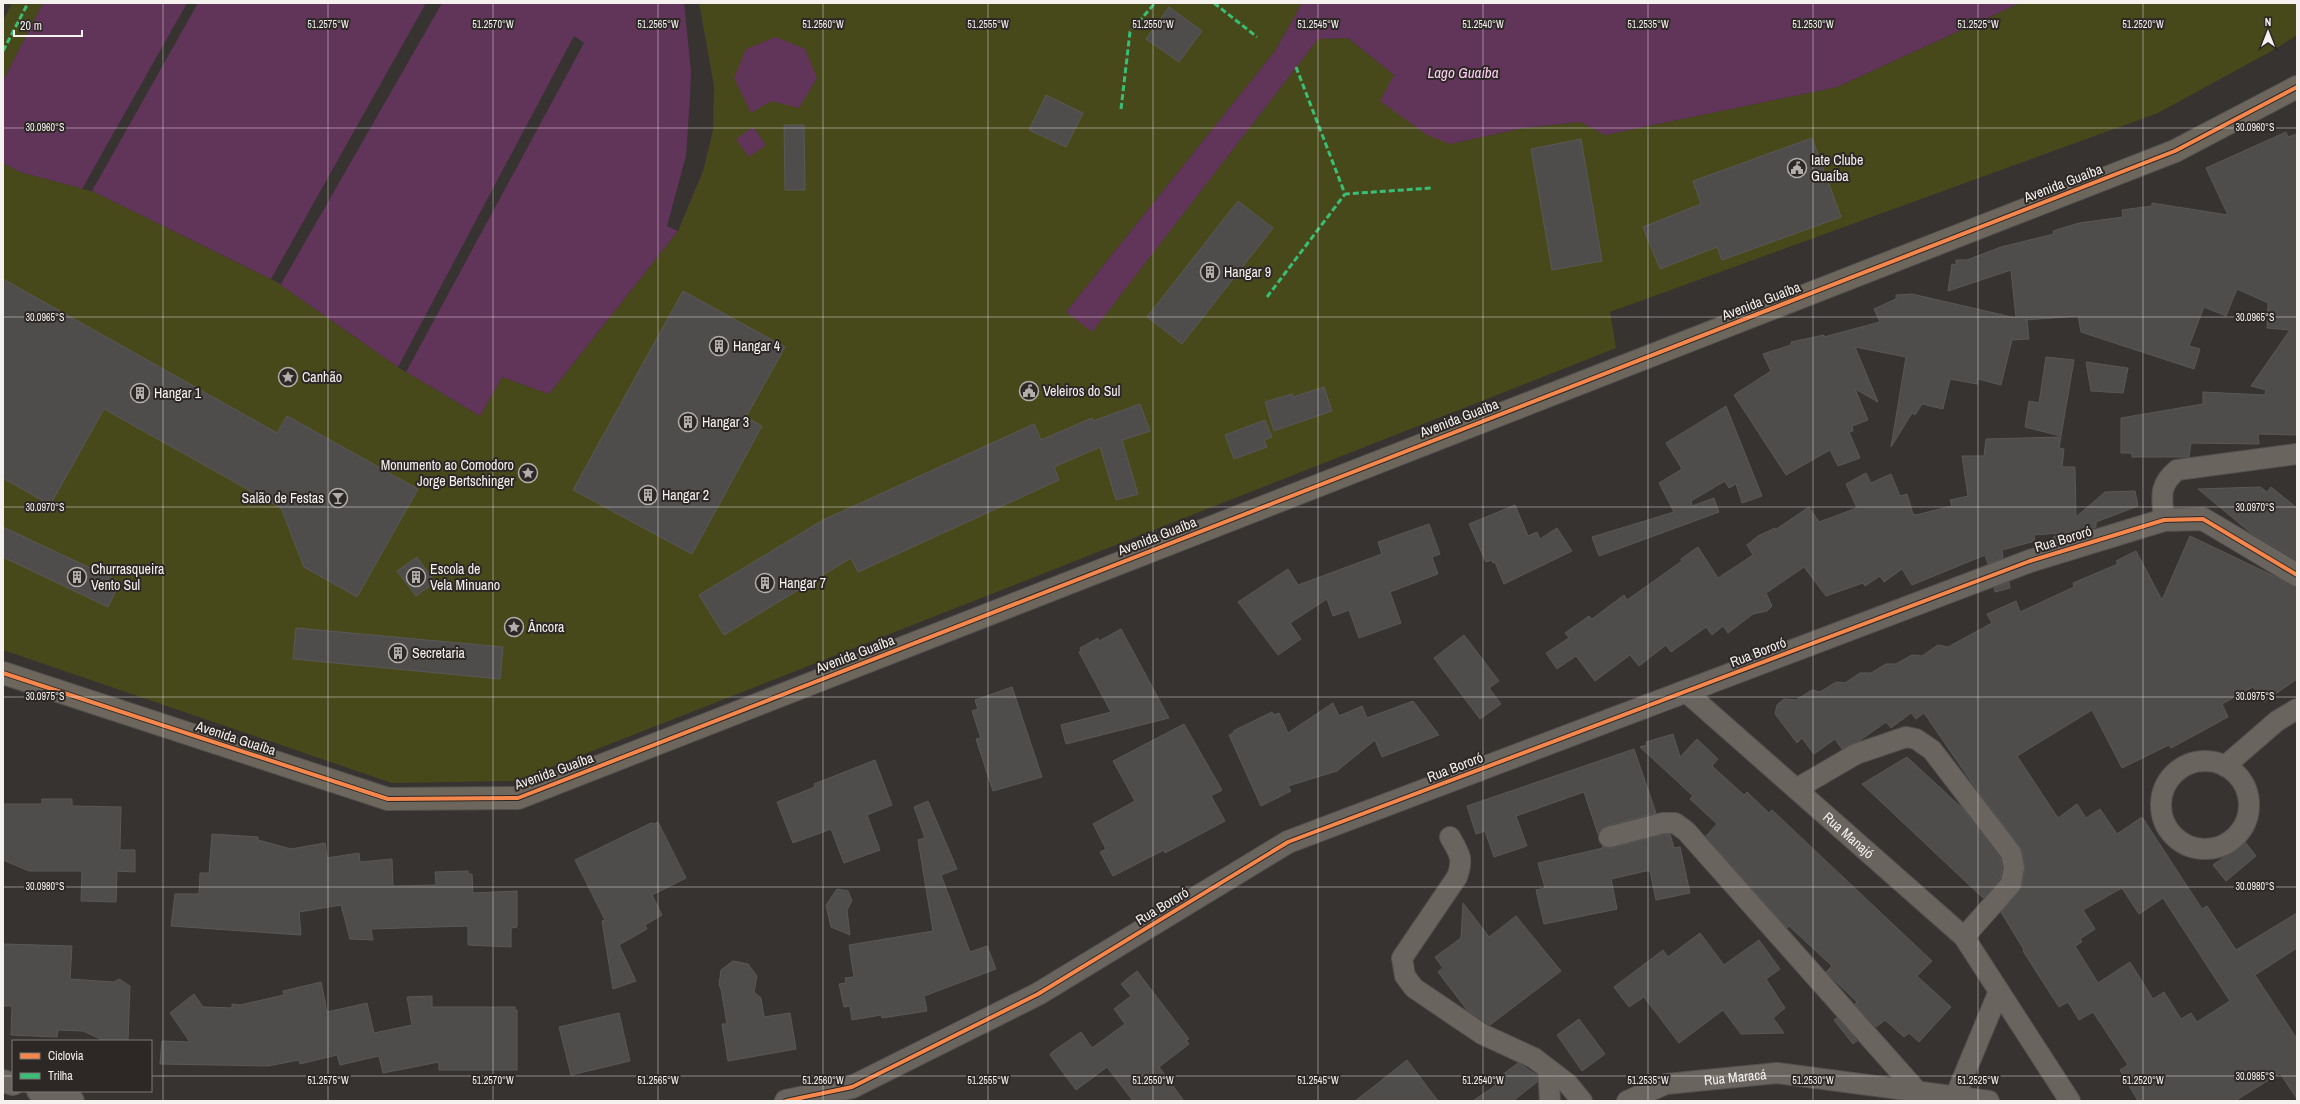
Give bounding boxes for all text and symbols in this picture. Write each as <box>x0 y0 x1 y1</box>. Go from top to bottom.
scale bar <box>14 12 82 38</box>
north arrow <box>2248 12 2288 52</box>
text: N <box>2265 15 2271 29</box>
text: 20 m <box>20 18 42 34</box>
text: 51.2575°W <box>307 18 349 31</box>
text: 51.2570°W <box>472 18 514 31</box>
text: 51.2565°W <box>637 18 679 31</box>
text: 51.2560°W <box>802 18 844 31</box>
text: 51.2555°W <box>967 18 1009 31</box>
text: 51.2550°W <box>1132 18 1174 31</box>
text: 51.2545°W <box>1297 18 1339 31</box>
text: 51.2540°W <box>1462 18 1504 31</box>
text: 51.2535°W <box>1627 18 1669 31</box>
text: 51.2530°W <box>1792 18 1834 31</box>
text: 51.2525°W <box>1957 18 1999 31</box>
text: 51.2520°W <box>2122 18 2164 31</box>
water label: Lago Guaíba <box>1427 62 1499 83</box>
text: 30.0960°S <box>25 121 65 134</box>
text: 30.0960°S <box>2235 121 2275 134</box>
place label: Iate Clube Guaíba <box>1811 151 1863 185</box>
public building icon: Iate Clube Guaíba <box>1786 157 1808 179</box>
street label: Avenida Guaíba <box>2020 160 2105 207</box>
building icon: Hangar 9 <box>1199 261 1221 283</box>
place label: Hangar 9 <box>1224 263 1271 281</box>
street label: Avenida Guaíba <box>1718 278 1803 325</box>
text: 30.0965°S <box>25 311 65 324</box>
text: 30.0965°S <box>2235 311 2275 324</box>
building icon: Hangar 4 <box>708 335 730 357</box>
place label: Hangar 4 <box>733 337 781 355</box>
place icon: Canhão <box>277 366 299 388</box>
place label: Canhão <box>302 368 342 386</box>
public building icon: Veleiros do Sul <box>1018 380 1040 402</box>
building icon: Hangar 1 <box>129 382 151 404</box>
place label: Veleiros do Sul <box>1043 382 1120 400</box>
place label: Hangar 1 <box>154 384 202 402</box>
street label: Avenida Guaíba <box>1416 395 1501 442</box>
building icon: Hangar 3 <box>677 411 699 433</box>
place label: Hangar 3 <box>702 413 749 431</box>
place label: Monumento ao Comodoro Jorge Bertschinger <box>381 456 514 490</box>
place icon: Monumento ao Comodoro Jorge Bertschinger <box>517 462 539 484</box>
building icon: Hangar 2 <box>637 484 659 506</box>
place label: Hangar 2 <box>662 486 709 504</box>
bar icon: Salão de Festas <box>327 487 349 509</box>
place label: Salão de Festas <box>242 489 324 507</box>
text: 30.0970°S <box>25 501 65 514</box>
text: 30.0970°S <box>2235 501 2275 514</box>
street label: Avenida Guaíba <box>1114 513 1199 560</box>
street label: Rua Bororó <box>2032 522 2094 556</box>
place label: Churrasqueira Vento Sul <box>91 560 165 594</box>
place label: Escola de Vela Minuano <box>430 560 500 594</box>
building icon: Churrasqueira Vento Sul <box>66 566 88 588</box>
building icon: Escola de Vela Minuano <box>405 566 427 588</box>
building icon: Hangar 7 <box>754 572 776 594</box>
place label: Hangar 7 <box>779 574 826 592</box>
place icon: Âncora <box>503 616 525 638</box>
place label: Âncora <box>527 618 565 636</box>
street label: Avenida Guaíba <box>812 631 897 678</box>
street label: Rua Bororó <box>1727 633 1789 671</box>
building icon: Secretaria <box>387 642 409 664</box>
place label: Secretaria <box>412 644 466 662</box>
text: 30.0975°S <box>25 690 65 703</box>
text: 30.0975°S <box>2235 690 2275 703</box>
street label: Avenida Guaíba <box>193 716 279 760</box>
street label: Avenida Guaíba <box>511 748 597 794</box>
street label: Rua Bororó <box>1424 748 1486 786</box>
street label: Rua Manajó <box>1819 808 1878 862</box>
text: 30.0980°S <box>25 880 65 893</box>
text: 30.0980°S <box>2235 880 2275 893</box>
street label: Rua Bororó <box>1132 883 1192 929</box>
legend <box>12 1040 152 1092</box>
text: Ciclovia <box>48 1048 84 1064</box>
street label: Rua Maracá <box>1703 1065 1768 1089</box>
text: Trilha <box>48 1068 73 1084</box>
text: 30.0985°S <box>2235 1070 2275 1083</box>
text: 51.2575°W <box>307 1074 349 1087</box>
text: 51.2570°W <box>472 1074 514 1087</box>
text: 51.2565°W <box>637 1074 679 1087</box>
text: 51.2560°W <box>802 1074 844 1087</box>
text: 51.2555°W <box>967 1074 1009 1087</box>
text: 51.2550°W <box>1132 1074 1174 1087</box>
text: 51.2545°W <box>1297 1074 1339 1087</box>
text: 51.2540°W <box>1462 1074 1504 1087</box>
text: 51.2535°W <box>1627 1074 1669 1087</box>
text: 51.2530°W <box>1792 1074 1834 1087</box>
text: 51.2525°W <box>1957 1074 1999 1087</box>
text: 51.2520°W <box>2122 1074 2164 1087</box>

